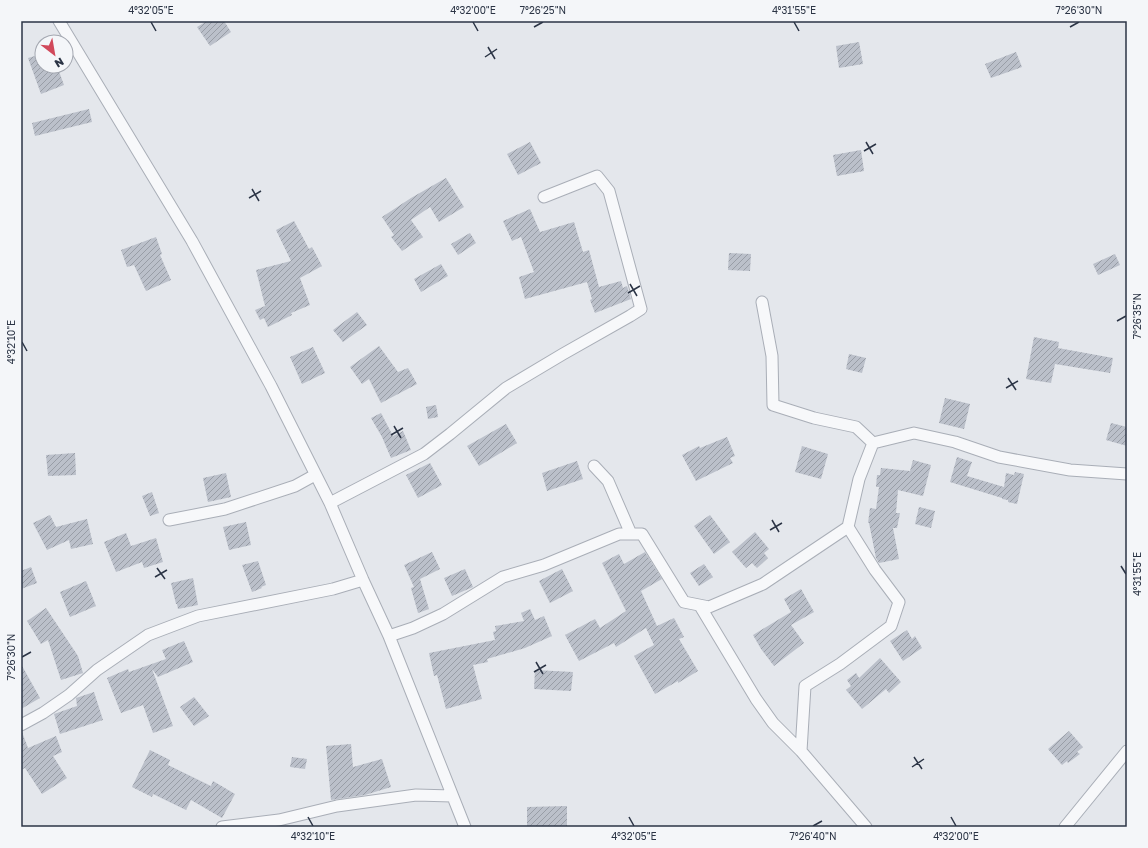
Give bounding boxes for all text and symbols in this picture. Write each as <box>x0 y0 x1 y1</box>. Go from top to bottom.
text: 4°32'05"E <box>128 4 174 16</box>
text: 4°32'00"E <box>450 4 496 16</box>
text: 7°26'25"N <box>520 4 566 16</box>
text: 4°31'55"E <box>772 4 816 16</box>
text: 7°26'30"N <box>1056 4 1102 16</box>
north arrow <box>34 34 74 74</box>
text: N <box>52 55 66 71</box>
text: 7°26'35"N <box>1131 293 1143 339</box>
text: 4°32'10"E <box>5 320 17 364</box>
text: 4°31'55"E <box>1131 552 1143 596</box>
text: 7°26'30"N <box>5 634 17 680</box>
text: 4°32'10"E <box>291 830 335 842</box>
text: 4°32'05"E <box>611 830 657 842</box>
text: 7°26'40"N <box>789 830 837 842</box>
text: 4°32'00"E <box>933 830 979 842</box>

